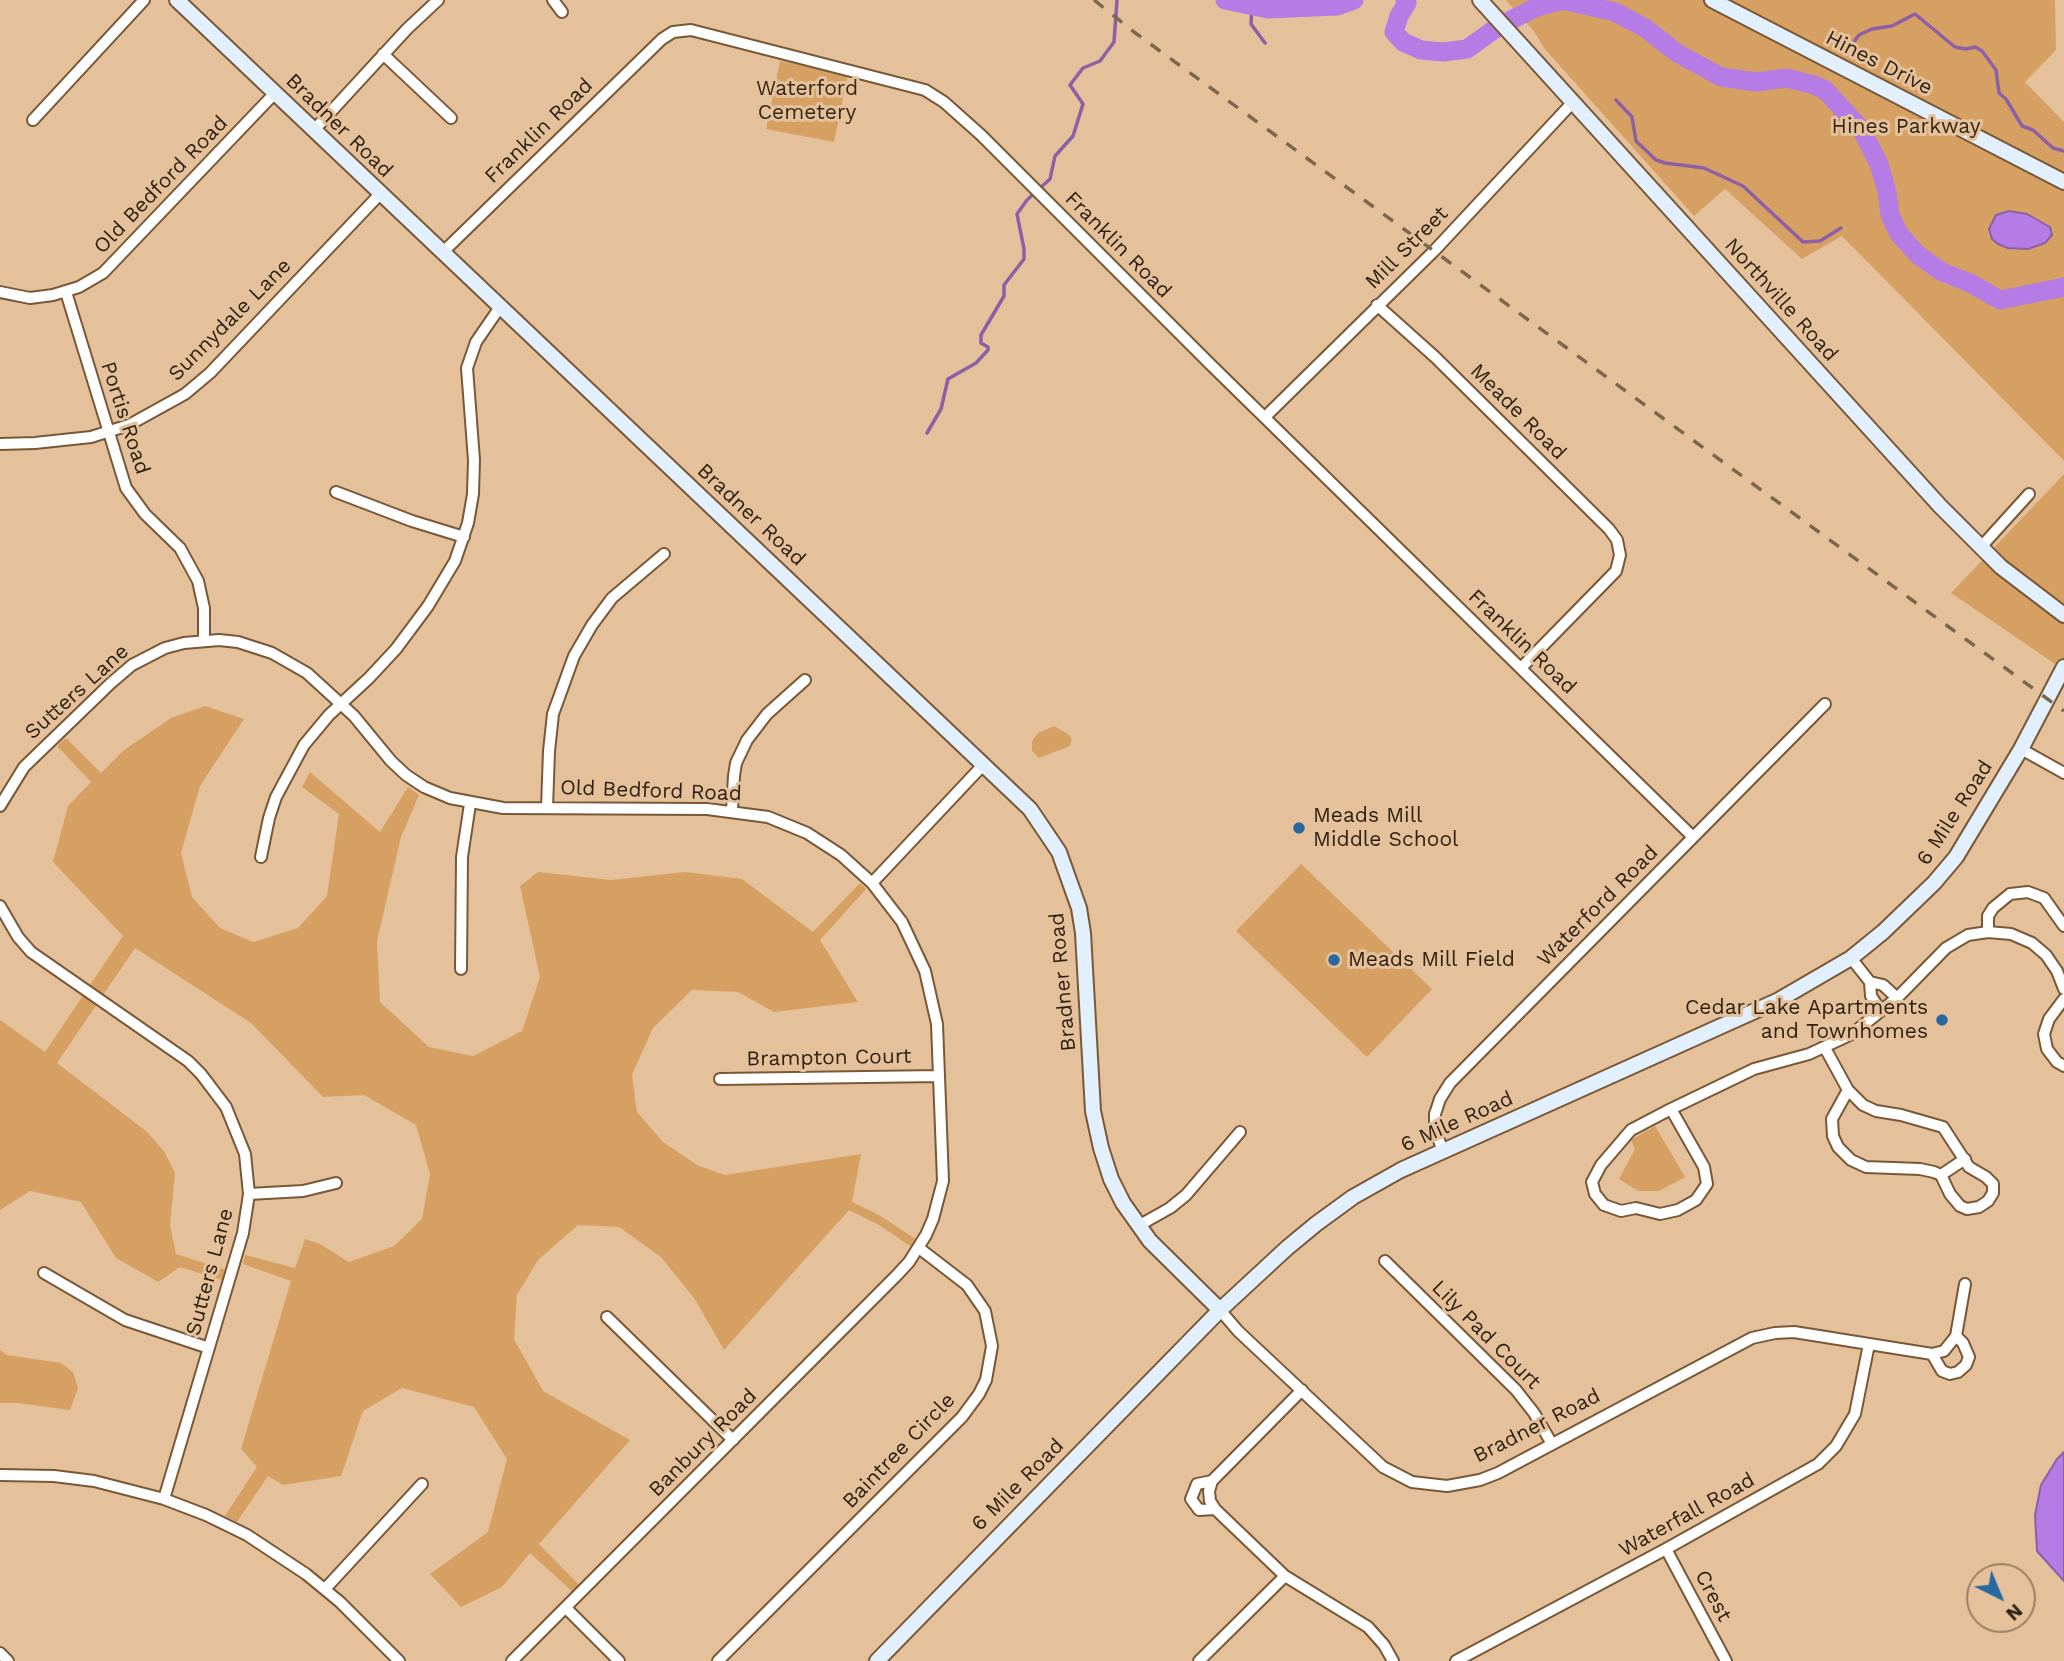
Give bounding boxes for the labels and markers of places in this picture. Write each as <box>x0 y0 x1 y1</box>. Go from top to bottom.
place label: Meads Mill Middle School <box>1313 803 1458 853</box>
marker: Meads Mill Middle School <box>1291 820 1307 836</box>
place label: Meads Mill Field <box>1348 947 1515 973</box>
marker: Meads Mill Field <box>1326 952 1342 968</box>
place label: Cedar Lake Apartments and Townhomes <box>1685 995 1928 1045</box>
marker: Cedar Lake Apartments and Townhomes <box>1934 1012 1950 1028</box>

